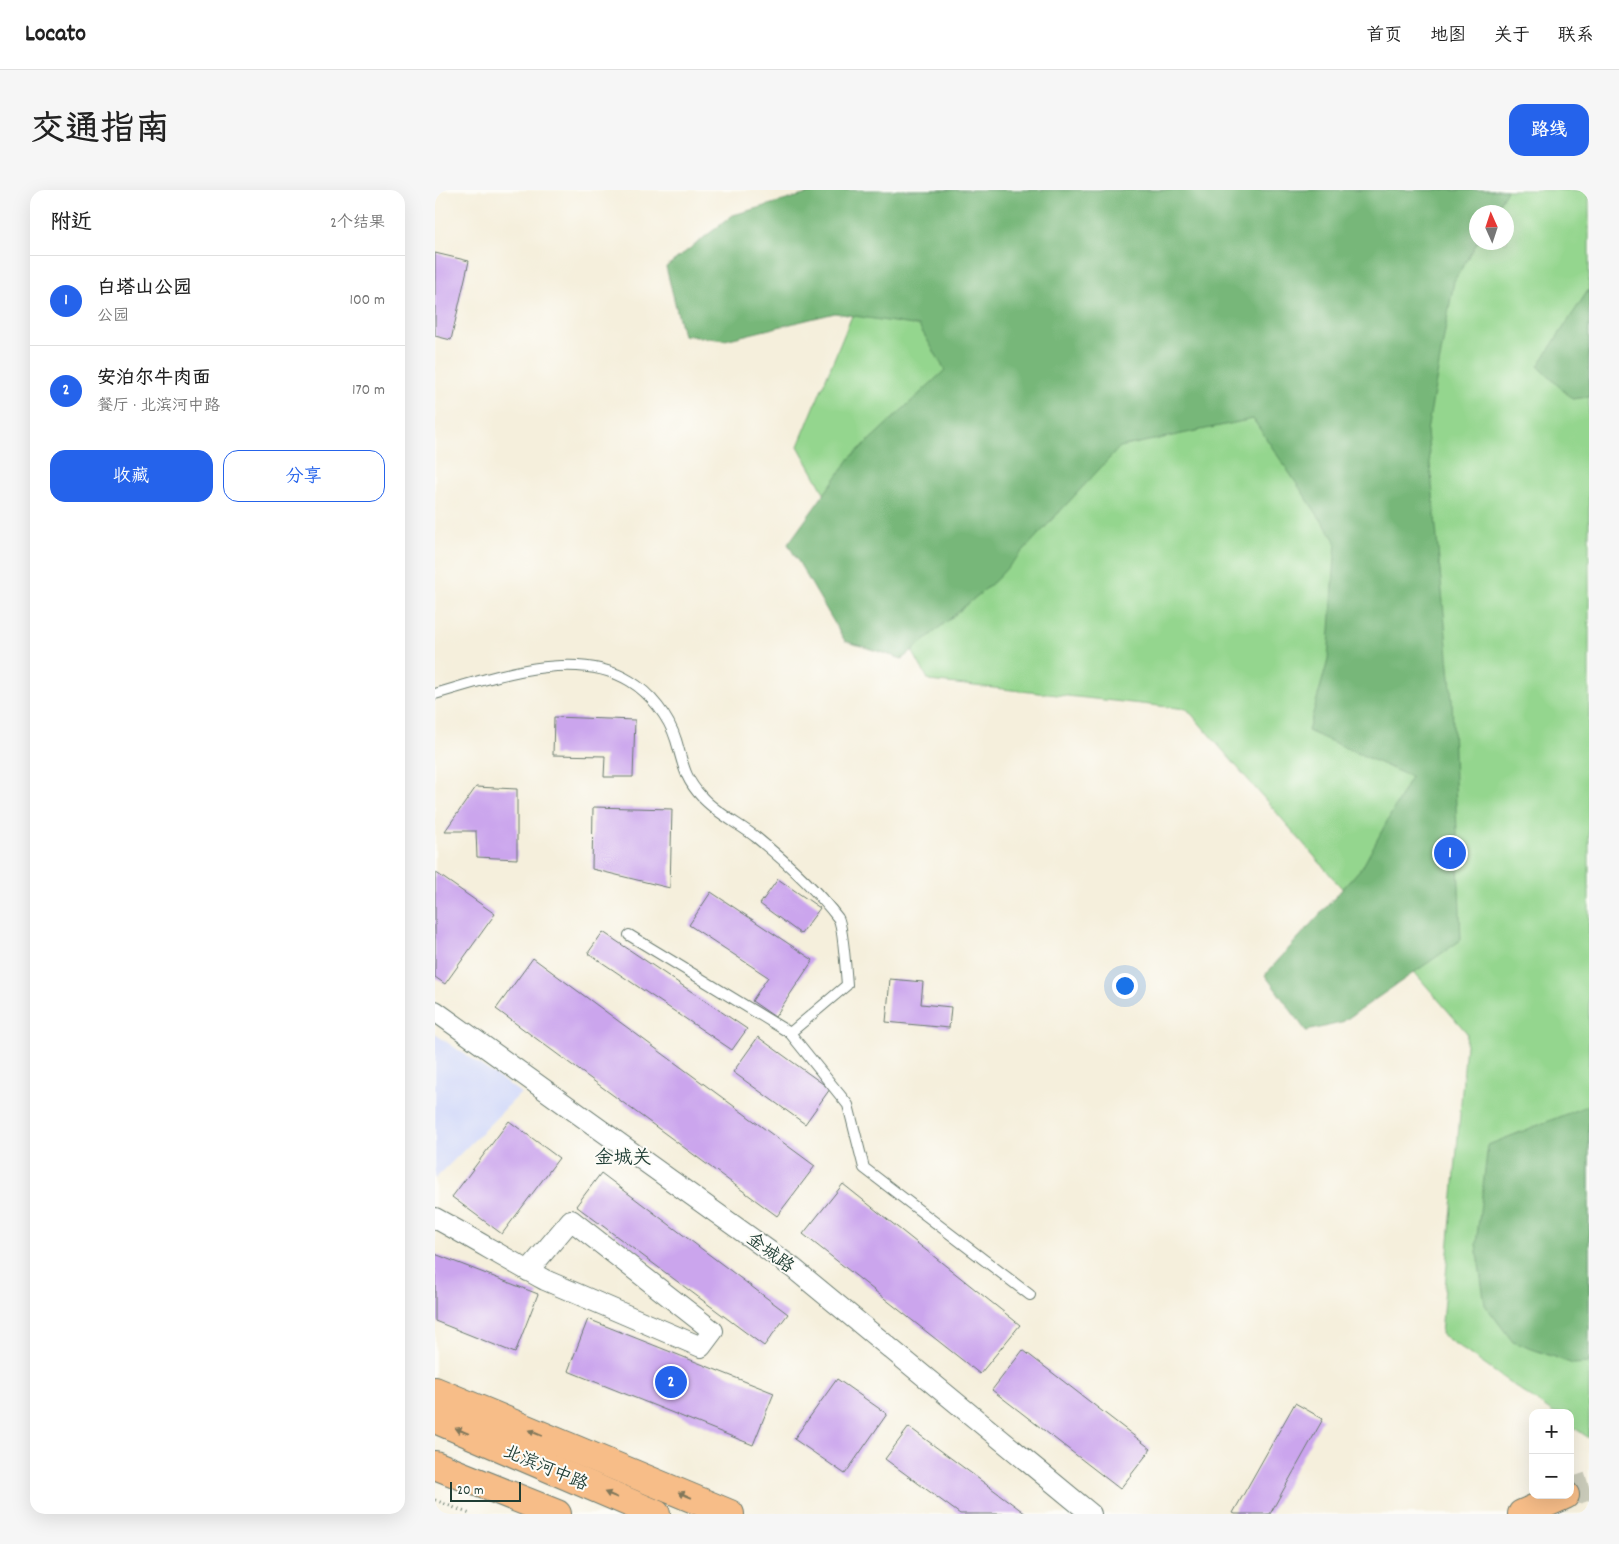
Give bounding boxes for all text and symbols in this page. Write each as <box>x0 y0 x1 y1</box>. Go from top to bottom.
text: Locato <box>25 18 86 52</box>
text: 首页 <box>1366 24 1402 49</box>
text: 地图 <box>1430 24 1466 49</box>
text: 关于 <box>1494 24 1530 49</box>
text: 联系 <box>1558 24 1594 49</box>
button: 路线 <box>1509 104 1589 156</box>
text: 交通指南 <box>30 107 170 157</box>
north arrow <box>1469 205 1514 250</box>
text: 附近 <box>50 209 92 239</box>
text: 2个结果 <box>330 212 385 235</box>
text: 白塔山公园 <box>97 276 192 303</box>
text: 1 <box>64 289 68 312</box>
text: 100 m <box>349 289 385 312</box>
text: 公园 <box>97 305 129 328</box>
text: 安泊尔牛肉面 <box>97 366 211 393</box>
text: 2 <box>63 379 70 402</box>
text: 170 m <box>352 379 385 402</box>
text: 餐厅 · 北滨河中路 <box>97 395 220 418</box>
button: 收藏 <box>50 450 213 502</box>
button: 分享 <box>223 450 385 502</box>
pin: 1 <box>1434 834 1466 872</box>
your location <box>1112 973 1138 999</box>
district label: 金城关 <box>594 1146 652 1173</box>
street label: 金城路 <box>740 1228 799 1280</box>
pin: 2 <box>655 1363 687 1401</box>
map controls <box>1529 1409 1574 1499</box>
button: + <box>1529 1409 1574 1454</box>
one-way arrow <box>455 1426 469 1434</box>
one-way arrow <box>527 1429 542 1437</box>
street label: 北滨河中路 <box>499 1440 591 1498</box>
button: − <box>1529 1454 1574 1499</box>
scale bar <box>450 1479 521 1502</box>
text: 20 m <box>457 1481 484 1501</box>
one-way arrow <box>604 1490 618 1498</box>
one-way arrow <box>678 1491 692 1499</box>

